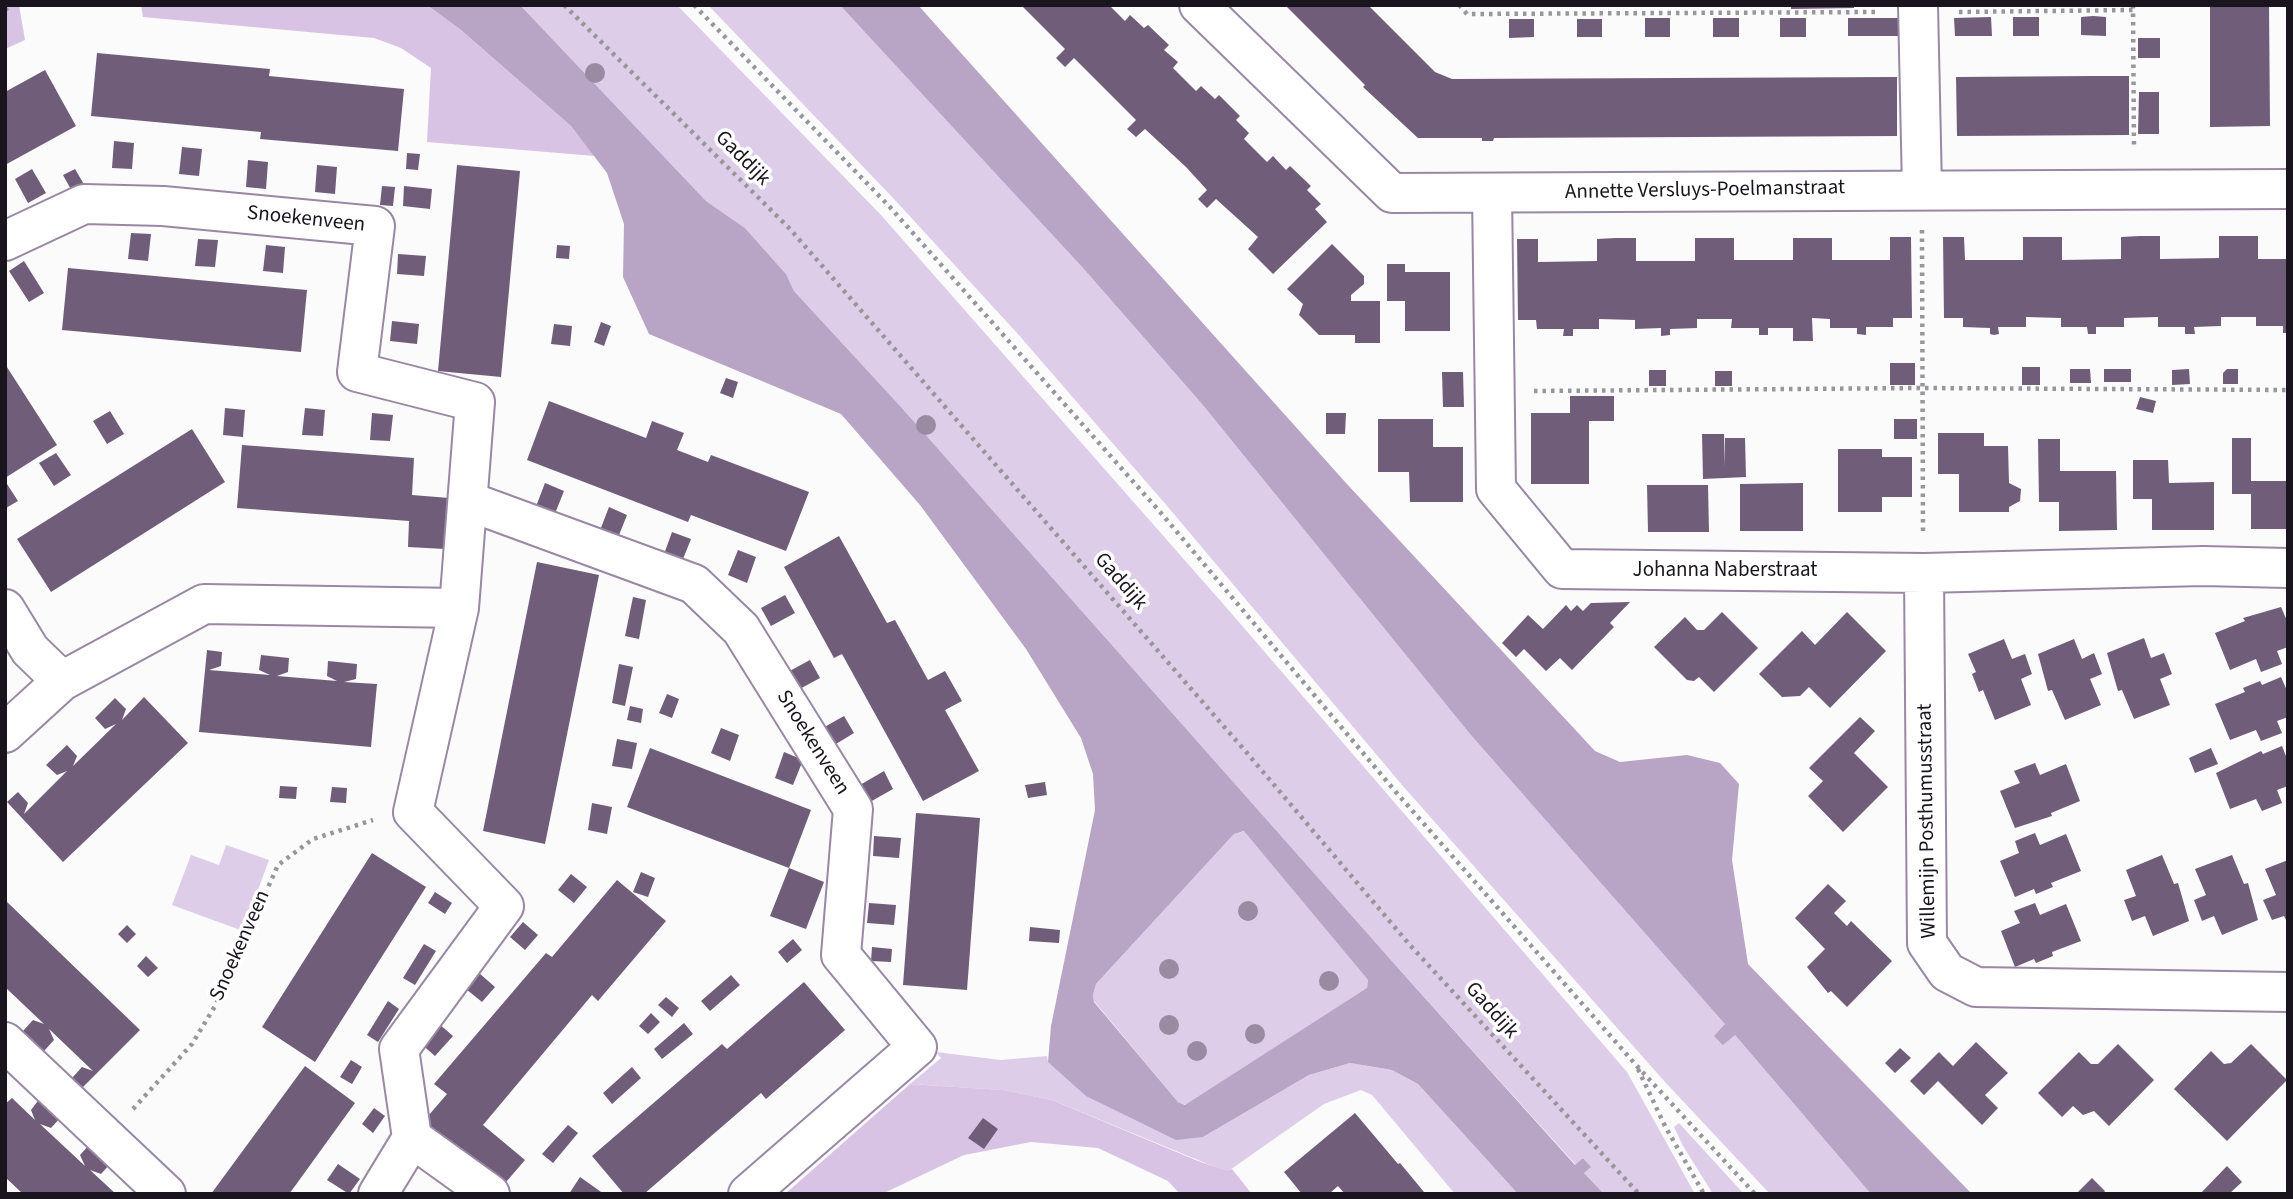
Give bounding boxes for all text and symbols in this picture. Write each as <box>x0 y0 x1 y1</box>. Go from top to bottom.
street label: Gaddijk <box>709 126 775 192</box>
street label: Annette Versluys-Poelmanstraat <box>1565 176 1845 206</box>
street label: Snoekenveen <box>246 201 366 239</box>
street label: Gaddijk <box>1088 548 1152 616</box>
street label: Johanna Naberstraat <box>1633 558 1817 584</box>
street label: Snoekenveen <box>770 686 854 800</box>
street label: Willemijn Posthumusstraat <box>1913 703 1943 939</box>
street label: Snoekenveen <box>205 887 277 1005</box>
street label: Gaddijk <box>1459 977 1523 1045</box>

